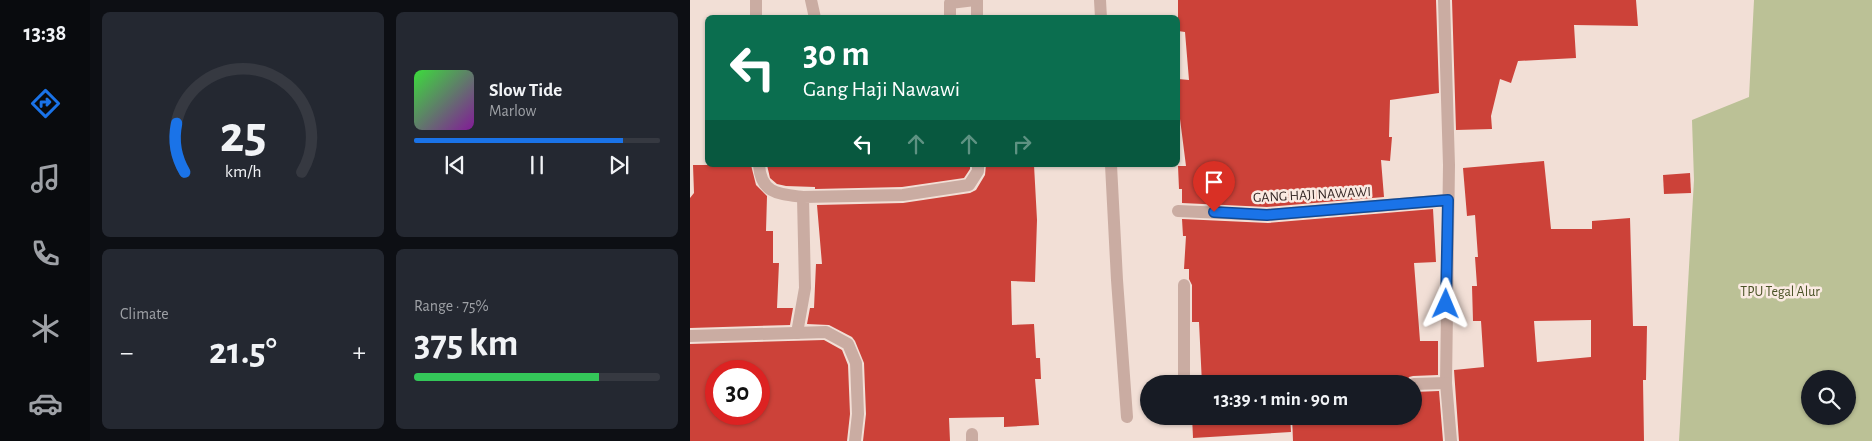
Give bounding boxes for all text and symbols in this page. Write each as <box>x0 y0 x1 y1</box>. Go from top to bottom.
text: 13:38 <box>24 22 66 44</box>
icon: left <box>720 35 785 100</box>
text: 30 m <box>803 37 870 72</box>
text: Gang Haji Nawawi <box>803 78 960 100</box>
text: Slow Tide <box>489 81 562 100</box>
icon: directions <box>28 86 63 121</box>
text: Marlow <box>489 103 536 119</box>
text: 25 <box>220 109 266 161</box>
icon: left <box>849 130 877 158</box>
icon: ahead <box>902 130 930 158</box>
icon: ahead <box>955 130 983 158</box>
icon: right <box>1008 130 1036 158</box>
icon: previous <box>441 151 469 179</box>
icon: pause <box>523 151 551 179</box>
icon: next <box>605 151 633 179</box>
icon: music <box>28 161 63 196</box>
pin <box>1193 161 1235 212</box>
text: km/h <box>225 163 261 181</box>
icon: arrive <box>1200 168 1228 196</box>
street label: GANG HAJI NAWAWI <box>1253 185 1371 205</box>
icon: phone <box>28 236 63 271</box>
position arrow <box>1419 277 1471 329</box>
park label: TPU Tegal Alur <box>1740 285 1820 299</box>
text: Range · 75% <box>414 298 489 314</box>
text: Climate <box>120 306 169 322</box>
icon: climate <box>28 311 63 346</box>
text: 375 km <box>414 325 518 363</box>
text: 21.5° <box>209 333 277 371</box>
text: − <box>120 339 133 367</box>
text: + <box>353 339 366 367</box>
speed limit sign: 30 <box>705 360 770 425</box>
map controls <box>1801 370 1856 425</box>
button: search <box>1801 370 1856 425</box>
icon: car <box>28 386 63 421</box>
text: 13:39 · 1 min · 90 m <box>1214 390 1348 409</box>

